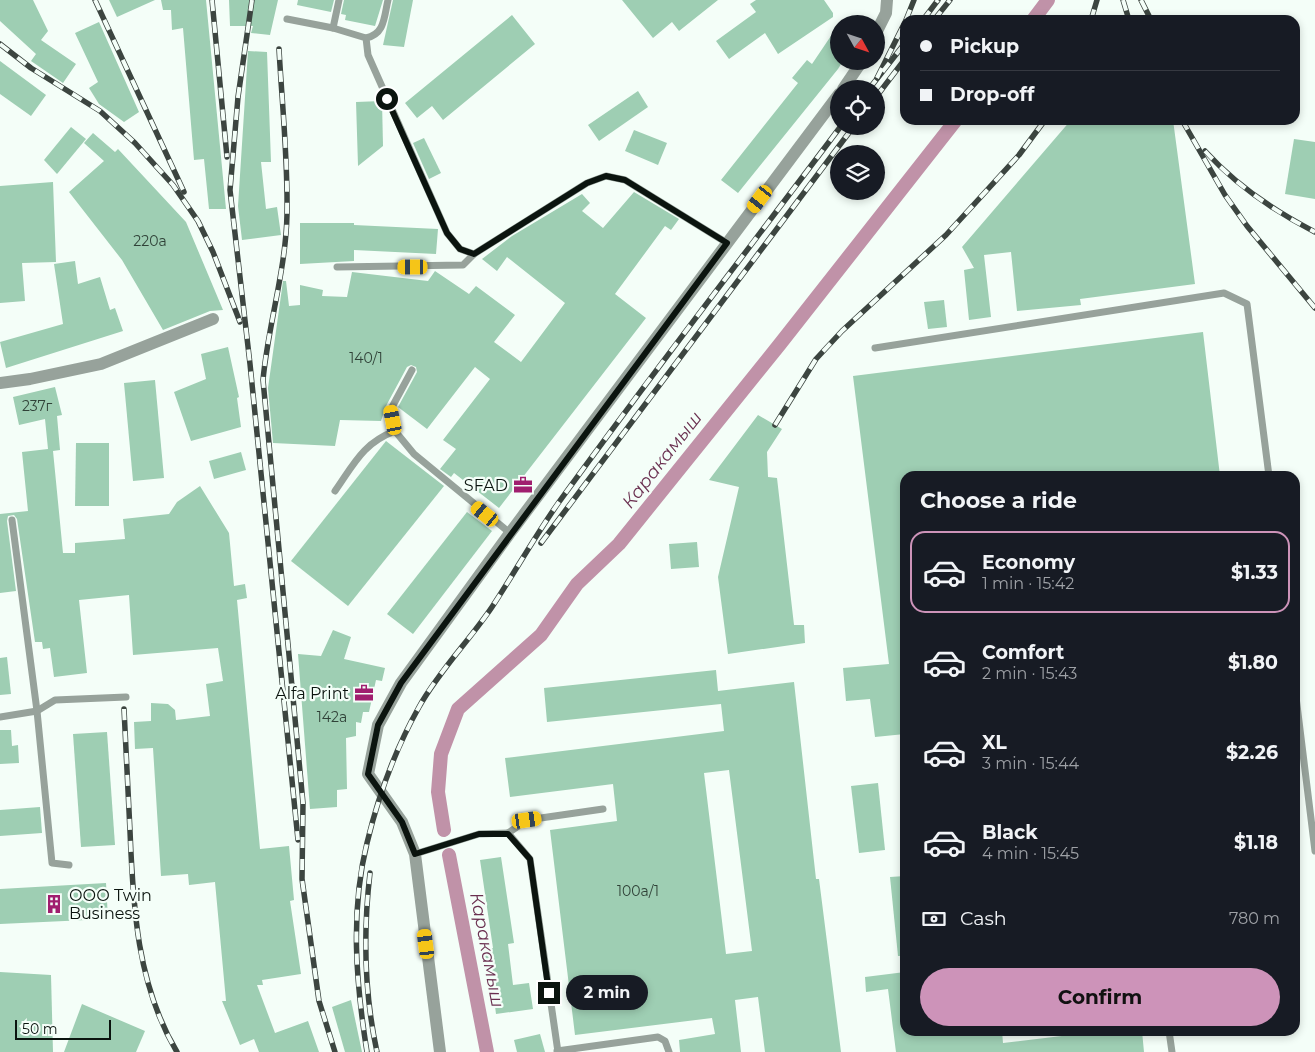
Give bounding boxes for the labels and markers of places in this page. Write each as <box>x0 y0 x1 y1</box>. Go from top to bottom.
office icon: SFAD <box>512 474 534 496</box>
place label: SFAD <box>464 476 508 495</box>
office icon: Alfa Print <box>353 682 375 704</box>
place label: Alfa Print <box>275 684 349 703</box>
place label: ООО Twin Business <box>69 886 152 923</box>
building icon: ООО Twin Business <box>43 893 65 915</box>

